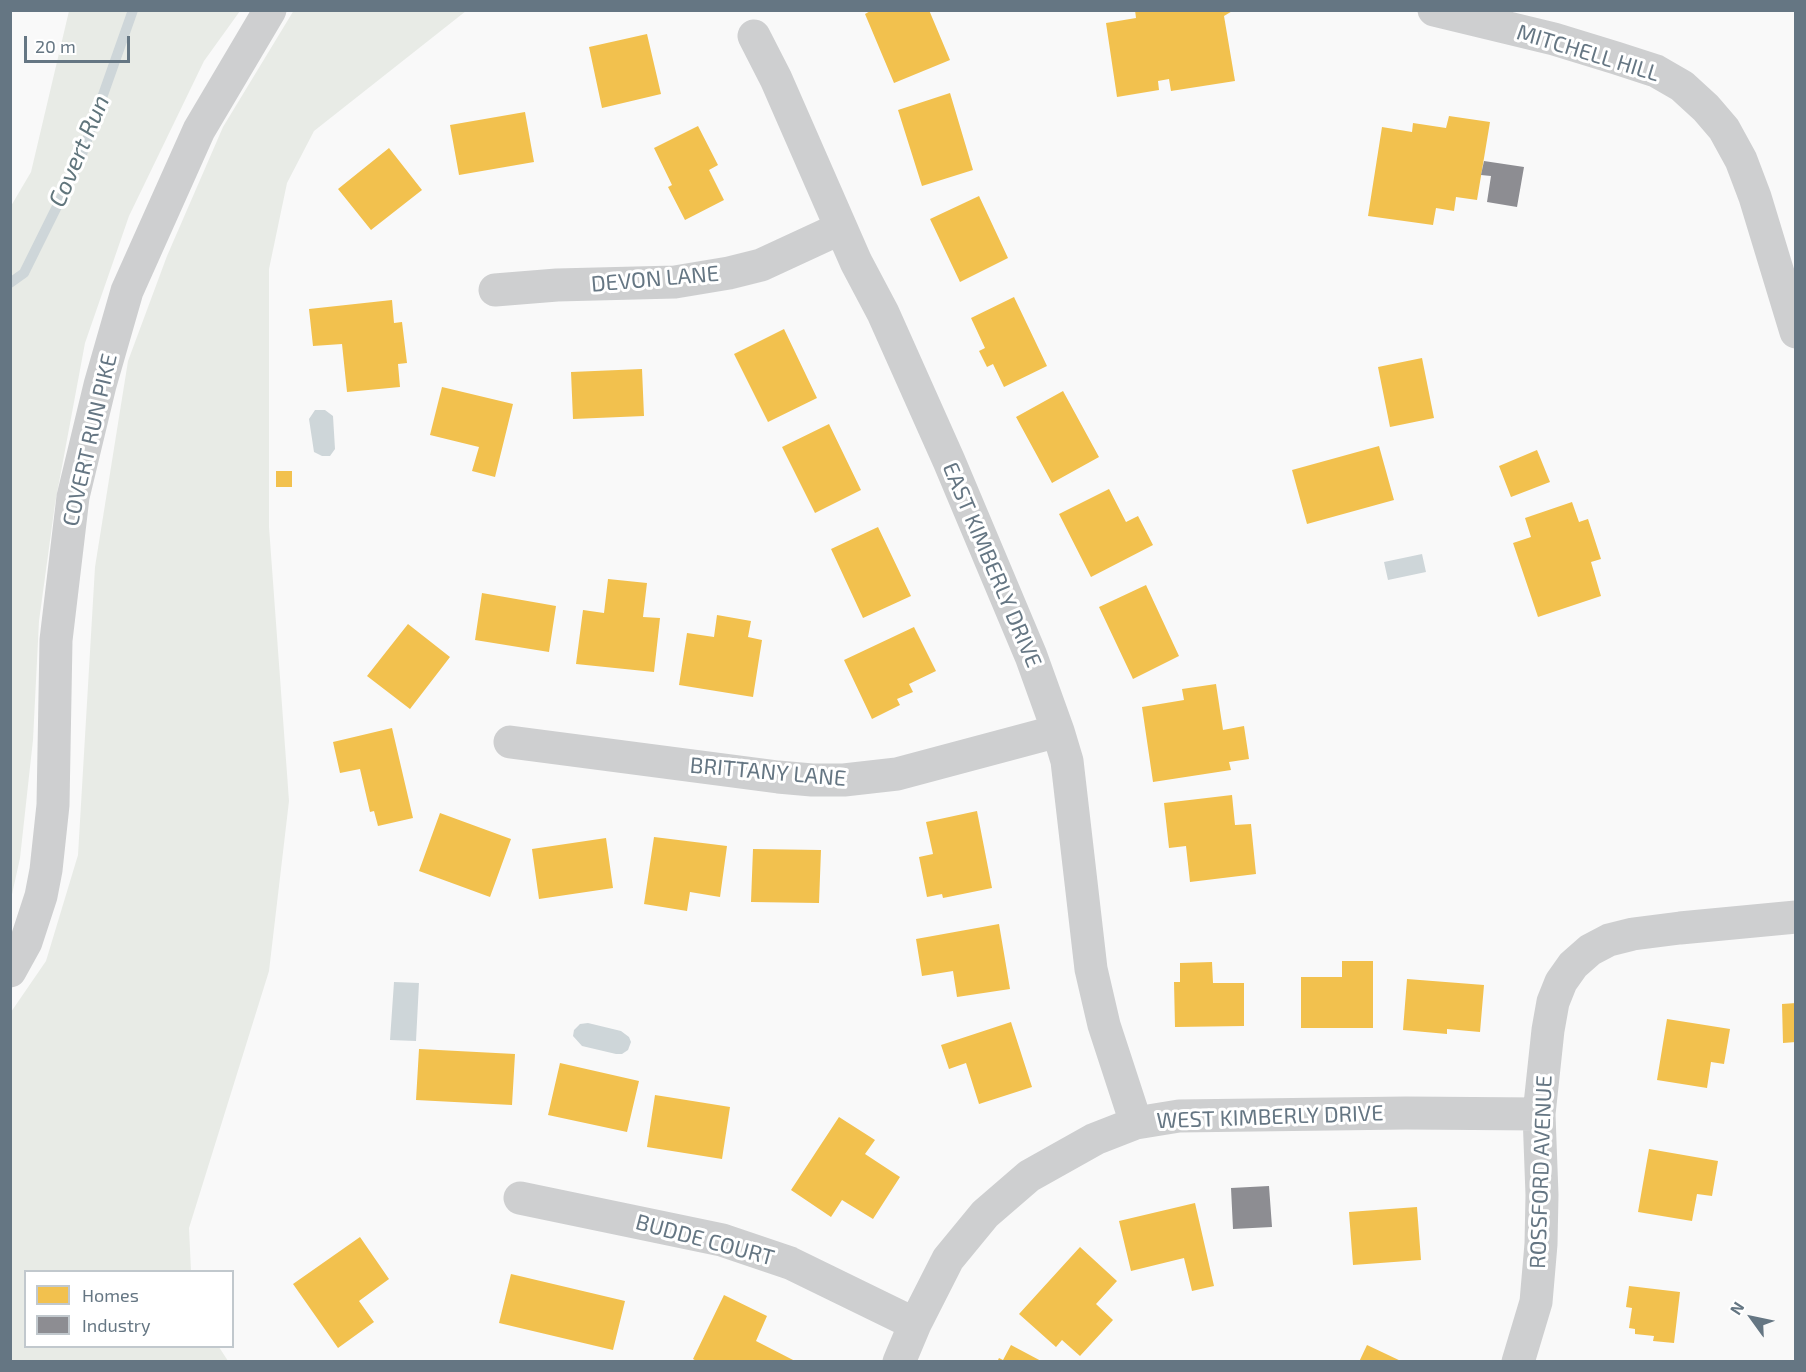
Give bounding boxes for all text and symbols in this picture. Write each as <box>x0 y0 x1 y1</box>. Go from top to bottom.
street label: MITCHELL HILL <box>1514 19 1662 87</box>
scale bar <box>27 24 134 62</box>
text: 20 m <box>35 35 76 57</box>
water label: Covert Run <box>43 91 115 211</box>
street label: DEVON LANE <box>590 260 720 298</box>
street label: COVERT RUN PIKE <box>57 351 123 529</box>
street label: EAST KIMBERLY DRIVE <box>937 459 1047 671</box>
street label: BRITTANY LANE <box>689 752 847 792</box>
street label: ROSSFORD AVENUE <box>1524 1075 1558 1269</box>
street label: WEST KIMBERLY DRIVE <box>1156 1100 1384 1134</box>
street label: BUDDE COURT <box>633 1209 777 1271</box>
legend <box>24 1270 234 1348</box>
text: Homes <box>82 1284 139 1306</box>
north arrow <box>1722 1288 1782 1348</box>
text: N <box>1725 1298 1748 1318</box>
text: Industry <box>82 1314 151 1336</box>

